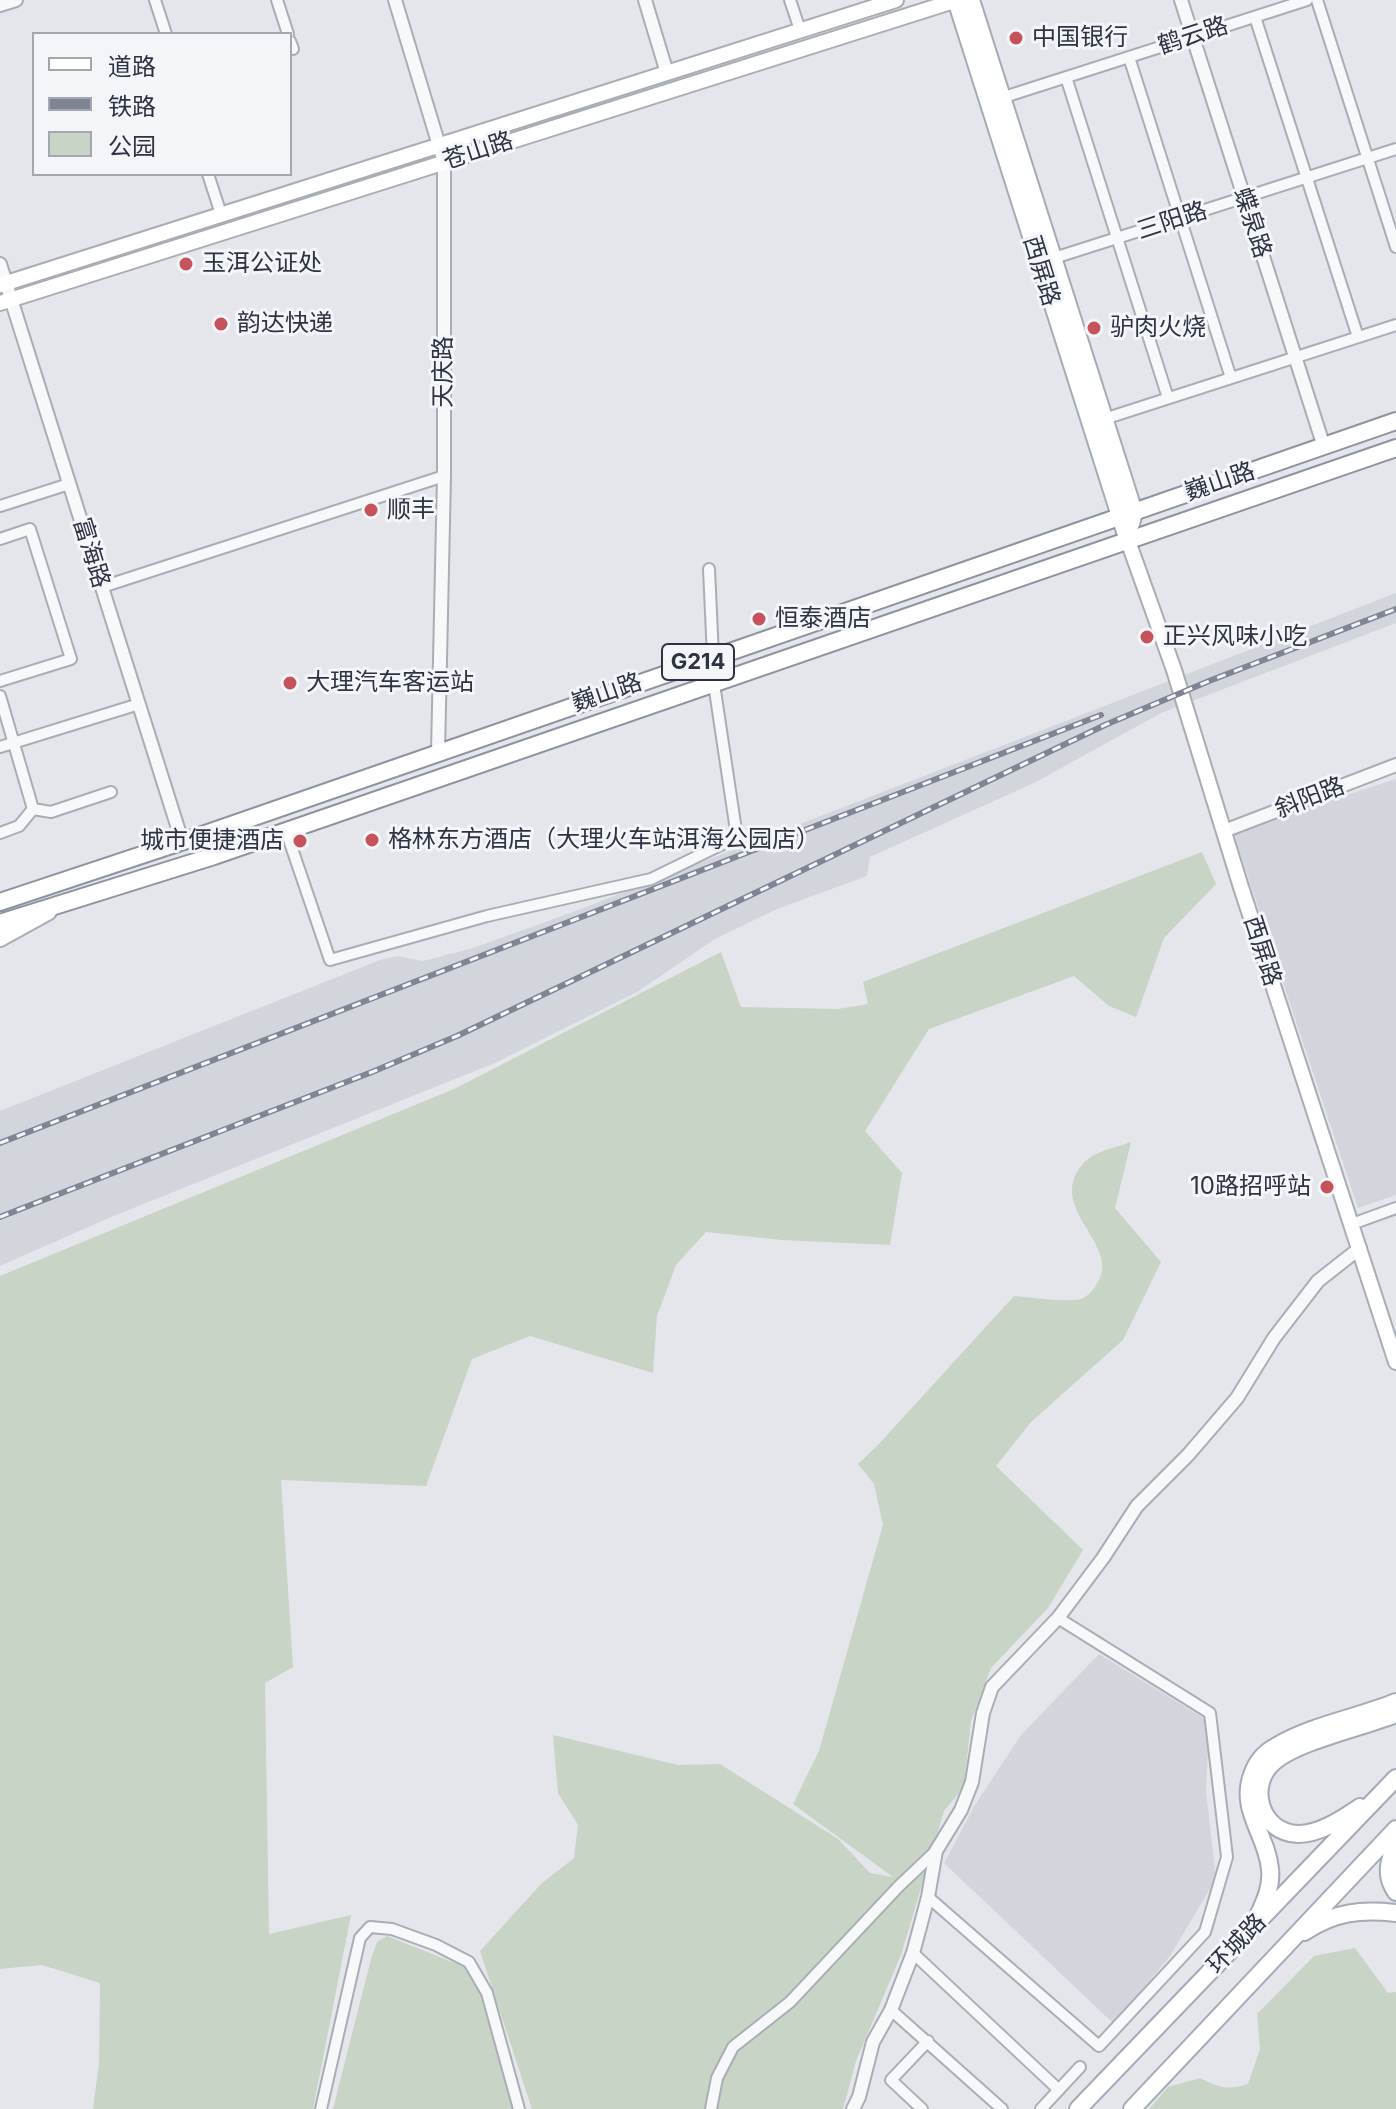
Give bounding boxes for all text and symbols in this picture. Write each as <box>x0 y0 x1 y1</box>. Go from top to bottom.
street label: 鹤云路 <box>1154 11 1232 61</box>
place label: 中国银行 <box>1032 24 1128 52</box>
marker: 中国银行 <box>1007 29 1025 47</box>
legend <box>32 32 292 176</box>
text: 道路 <box>108 52 156 81</box>
text: 铁路 <box>108 92 156 121</box>
street label: 苍山路 <box>439 126 517 176</box>
text: 公园 <box>108 132 156 161</box>
street label: 蝶泉路 <box>1227 184 1277 262</box>
street label: 三阳路 <box>1133 196 1211 246</box>
street label: 西屏路 <box>1017 232 1065 310</box>
place label: 玉洱公证处 <box>202 250 322 278</box>
marker: 玉洱公证处 <box>177 255 195 273</box>
place label: 韵达快递 <box>237 310 333 338</box>
place label: 驴肉火烧 <box>1110 314 1206 342</box>
marker: 韵达快递 <box>212 315 230 333</box>
marker: 驴肉火烧 <box>1085 319 1103 337</box>
street label: 天庆路 <box>430 336 458 408</box>
street label: 巍山路 <box>1181 457 1259 507</box>
place label: 顺丰 <box>387 496 435 524</box>
marker: 顺丰 <box>362 501 380 519</box>
street label: 富海路 <box>67 514 115 592</box>
place label: 恒泰酒店 <box>775 605 871 633</box>
marker: 恒泰酒店 <box>750 610 768 628</box>
place label: 正兴风味小吃 <box>1163 623 1307 651</box>
marker: 正兴风味小吃 <box>1138 628 1156 646</box>
road number: G214 <box>662 644 734 680</box>
street label: 巍山路 <box>568 668 646 718</box>
place label: 大理汽车客运站 <box>306 669 474 697</box>
marker: 大理汽车客运站 <box>281 674 299 692</box>
street label: 斜阳路 <box>1271 772 1349 824</box>
place label: 格林东方酒店（大理火车站洱海公园店） <box>388 826 820 854</box>
place label: 城市便捷酒店 <box>140 827 284 855</box>
marker: 格林东方酒店（大理火车站洱海公园店） <box>363 831 381 849</box>
marker: 城市便捷酒店 <box>291 832 309 850</box>
street label: 西屏路 <box>1237 912 1287 990</box>
place label: 10路招呼站 <box>1190 1173 1311 1201</box>
marker: 10路招呼站 <box>1318 1178 1336 1196</box>
street label: 环城路 <box>1202 1908 1272 1980</box>

